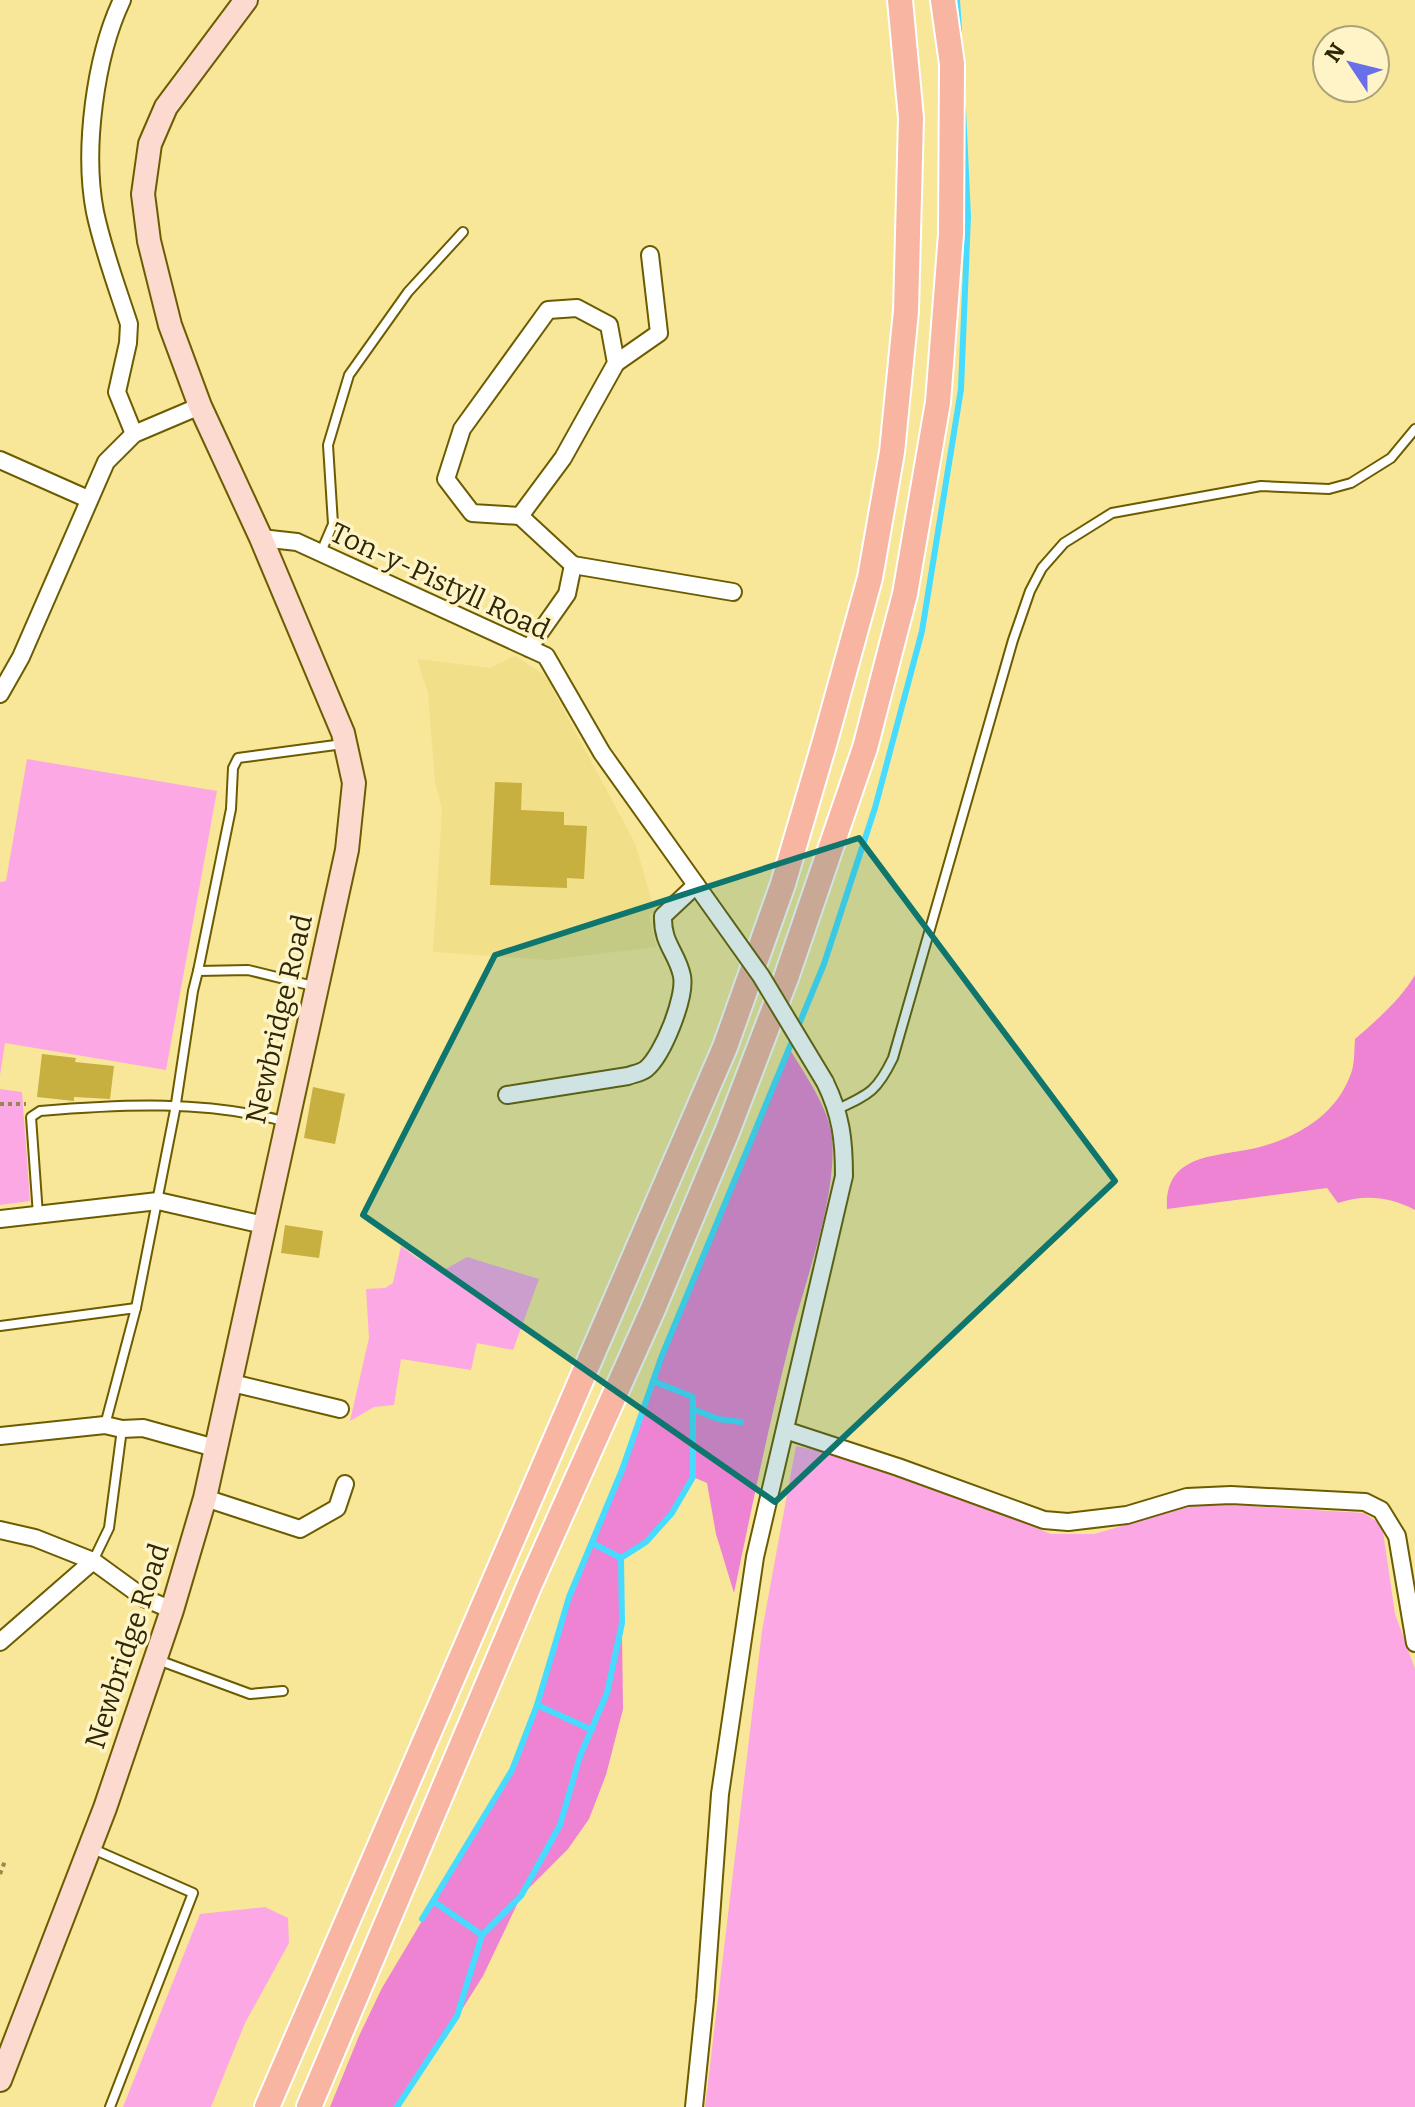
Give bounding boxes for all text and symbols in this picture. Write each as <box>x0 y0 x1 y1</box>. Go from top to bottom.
north arrow <box>1311 24 1391 104</box>
text: N <box>1319 38 1351 68</box>
street label: Ton-y-Pistyll Road <box>325 516 555 646</box>
street label: Newbridge Road <box>239 911 319 1127</box>
street label: Newbridge Road <box>78 1539 176 1753</box>

